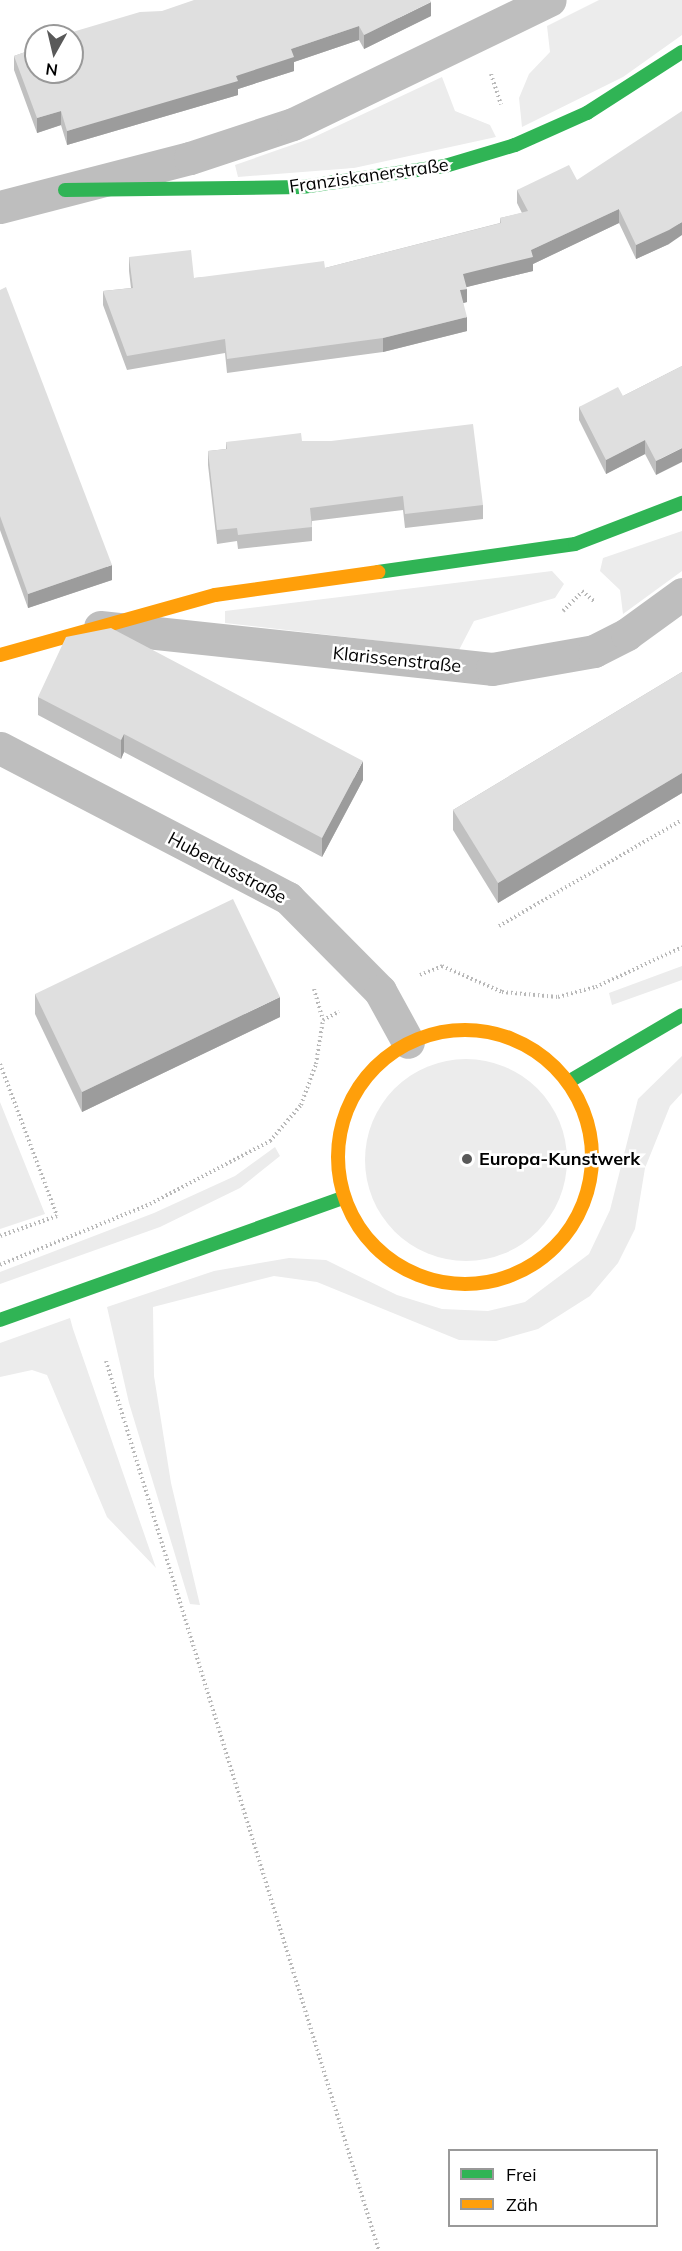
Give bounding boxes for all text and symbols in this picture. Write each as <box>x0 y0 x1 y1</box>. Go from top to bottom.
north arrow <box>24 24 84 84</box>
text: N <box>44 59 59 81</box>
street label: Franziskanerstraße <box>288 154 450 198</box>
street label: Klarissenstraße <box>332 643 462 677</box>
street label: Hubertusstraße <box>164 828 290 908</box>
place label: Europa-Kunstwerk <box>479 1148 640 1170</box>
marker: Europa-Kunstwerk <box>460 1152 474 1166</box>
legend <box>448 2149 658 2227</box>
text: Frei <box>506 2163 536 2186</box>
text: Zäh <box>506 2193 538 2216</box>

